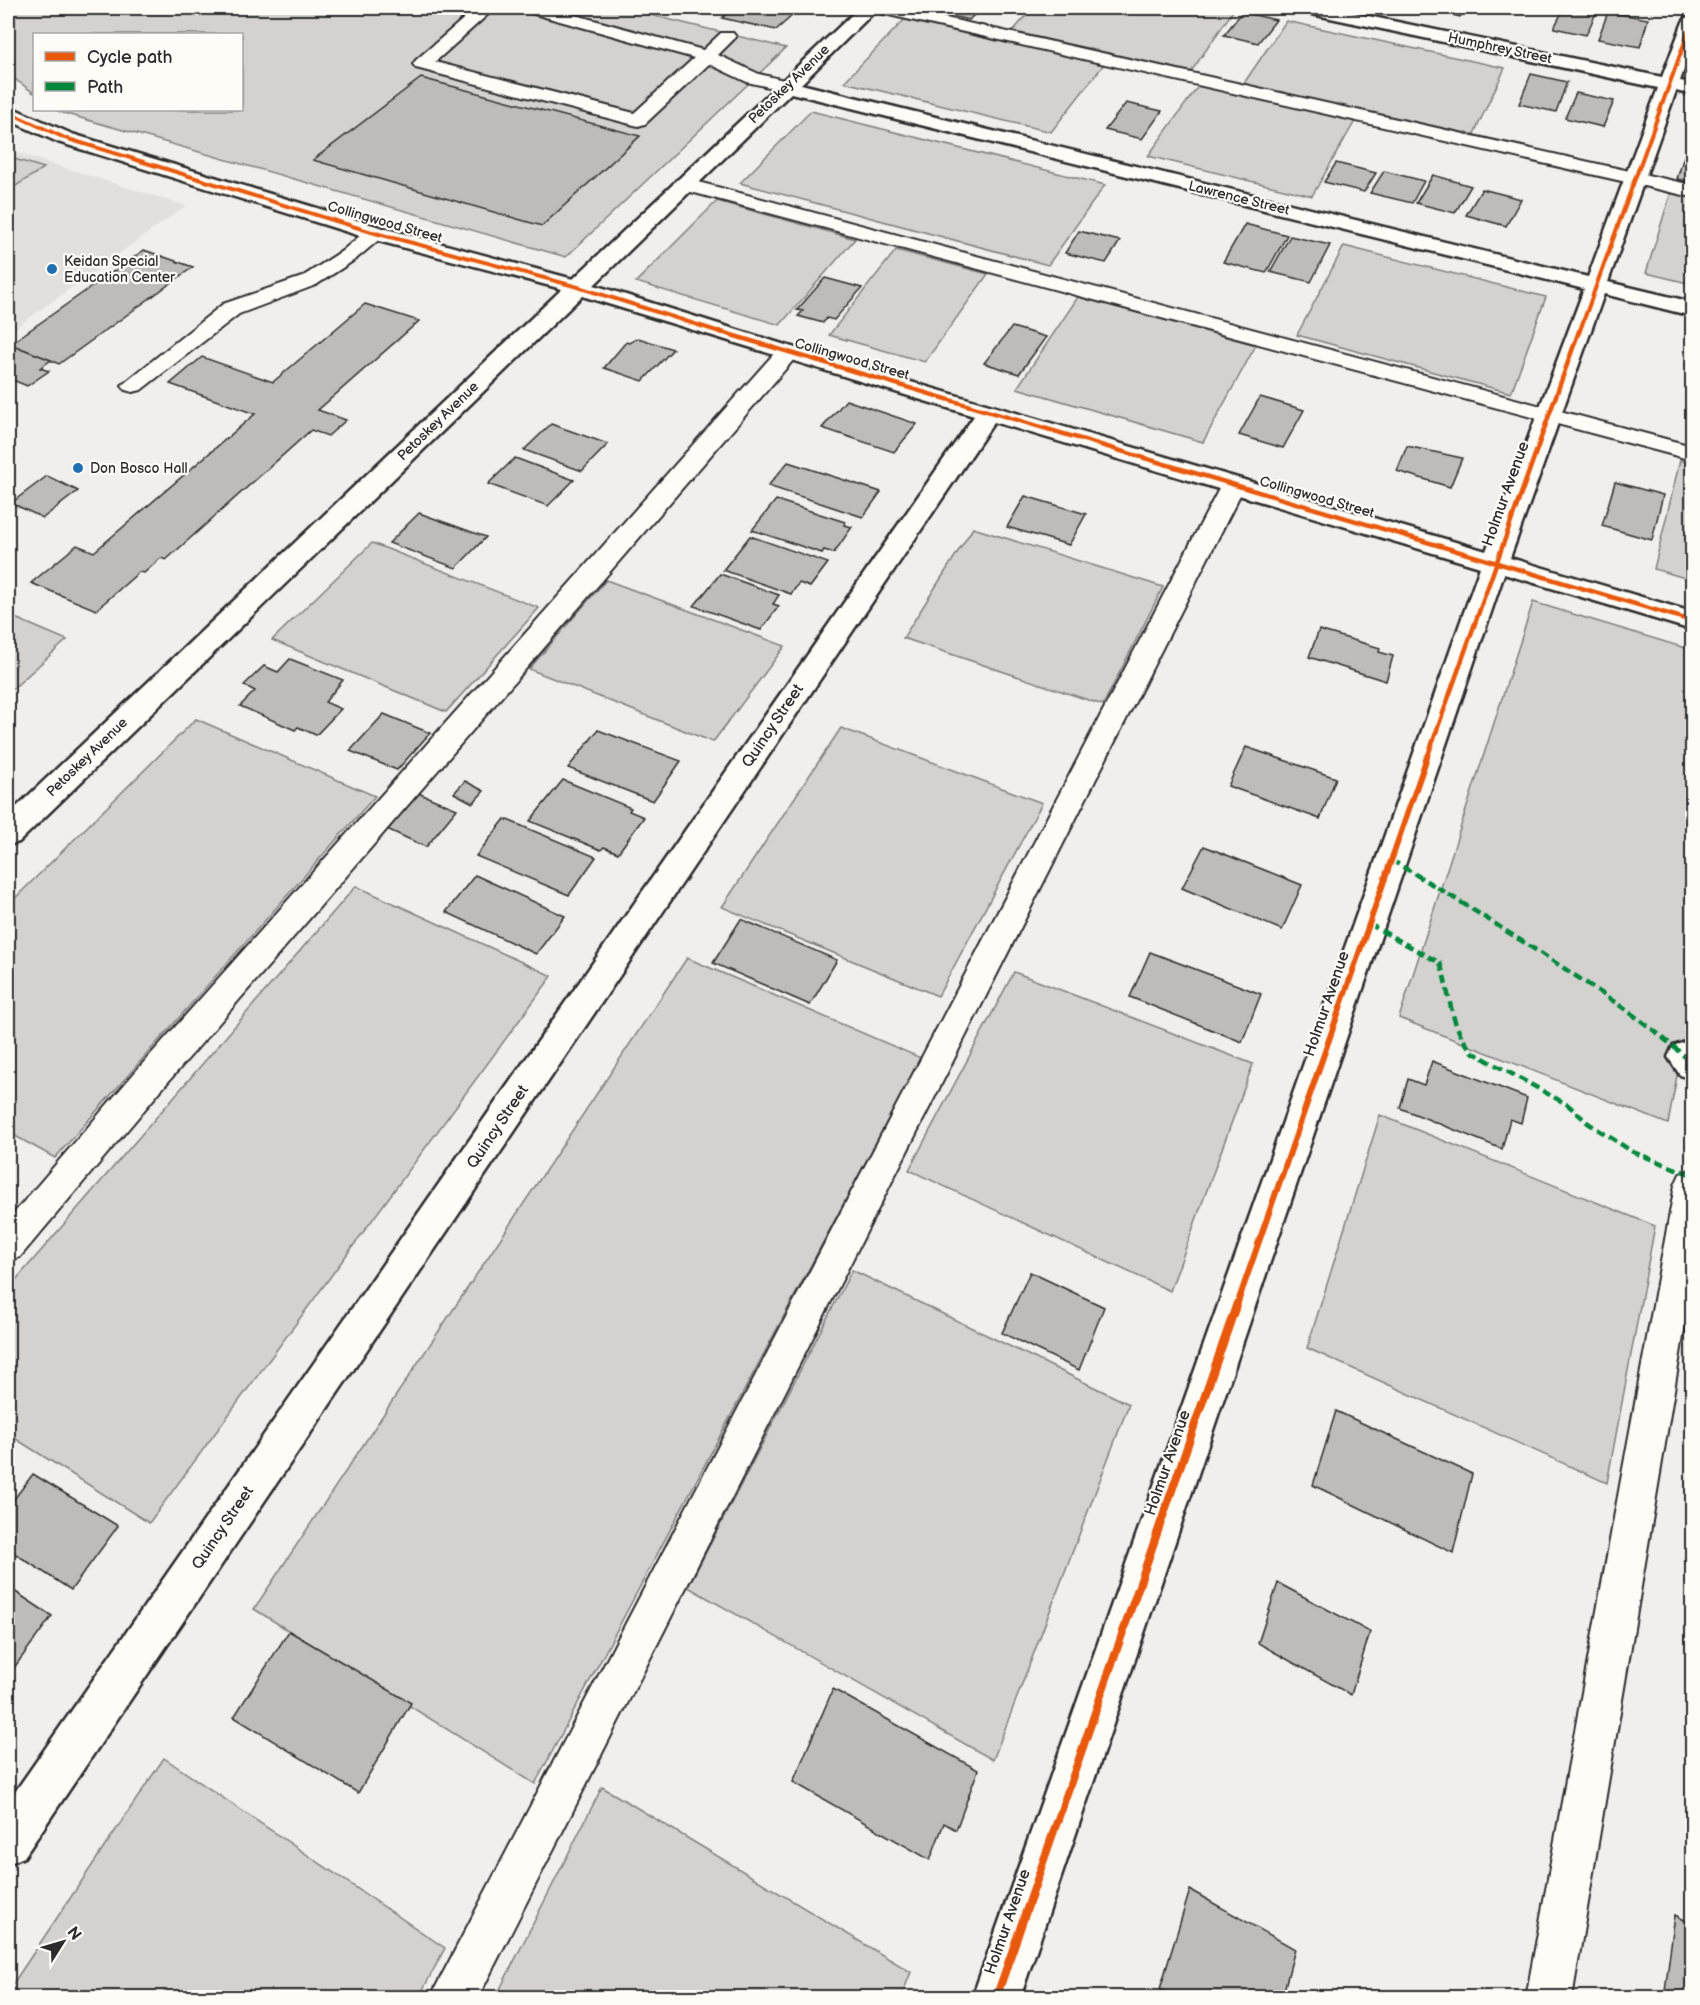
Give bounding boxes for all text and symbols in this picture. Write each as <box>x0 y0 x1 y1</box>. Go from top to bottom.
street label: Humphrey Street <box>1446 29 1554 67</box>
legend <box>33 33 243 111</box>
street label: Petoskey Avenue <box>745 41 833 127</box>
text: Cycle path <box>87 47 173 68</box>
text: Path <box>87 77 123 98</box>
street label: Lawrence Street <box>1187 177 1292 219</box>
street label: Collingwood Street <box>326 197 445 247</box>
place label: Keidan Special Education Center <box>64 253 176 286</box>
marker: Keidan Special Education Center <box>45 262 59 276</box>
street label: Collingwood Street <box>793 334 912 384</box>
street label: Petoskey Avenue <box>394 378 482 464</box>
street label: Holmur Avenue <box>1478 438 1534 549</box>
place label: Don Bosco Hall <box>90 460 188 477</box>
marker: Don Bosco Hall <box>71 461 85 475</box>
street label: Collingwood Street <box>1258 472 1377 522</box>
street label: Quincy Street <box>738 681 808 771</box>
street label: Petoskey Avenue <box>43 714 131 800</box>
street label: Holmur Avenue <box>1300 948 1354 1059</box>
street label: Quincy Street <box>463 1082 533 1172</box>
street label: Holmur Avenue <box>1141 1407 1195 1518</box>
street label: Quincy Street <box>188 1483 258 1573</box>
street label: Holmur Avenue <box>981 1866 1035 1977</box>
north arrow <box>33 1912 93 1972</box>
text: N <box>63 1923 85 1944</box>

